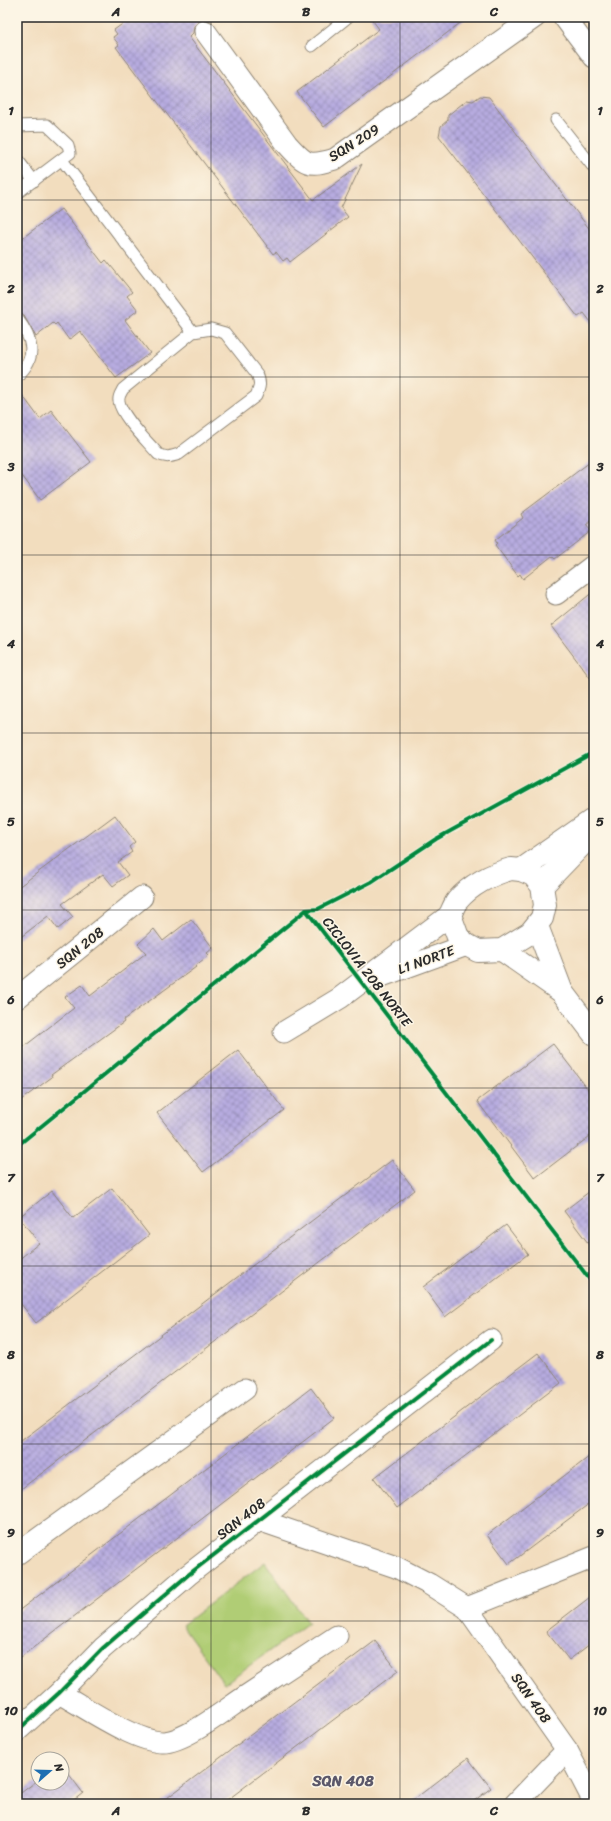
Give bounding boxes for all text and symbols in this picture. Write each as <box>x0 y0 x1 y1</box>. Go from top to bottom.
text: A <box>111 0 120 23</box>
text: B <box>302 0 311 23</box>
text: C <box>489 0 499 23</box>
text: 1 <box>8 99 14 122</box>
text: 1 <box>597 99 603 122</box>
street label: SQN 209 <box>323 117 385 169</box>
text: 2 <box>6 277 15 300</box>
text: 2 <box>595 277 604 300</box>
text: 3 <box>6 455 15 478</box>
text: 3 <box>595 455 604 478</box>
text: 4 <box>6 632 16 655</box>
text: 4 <box>595 632 605 655</box>
text: 5 <box>7 810 15 833</box>
text: 5 <box>596 810 604 833</box>
street label: CICLOVIA 208 NORTE <box>316 911 419 1034</box>
street label: SQN 208 <box>50 920 110 976</box>
street label: L1 NORTE <box>394 938 459 982</box>
text: 6 <box>6 988 15 1011</box>
text: 6 <box>595 988 604 1011</box>
text: 7 <box>7 1166 16 1189</box>
text: 7 <box>596 1166 605 1189</box>
text: 8 <box>6 1343 15 1366</box>
text: 8 <box>595 1343 604 1366</box>
street label: SQN 408 <box>211 1491 272 1547</box>
text: 9 <box>7 1521 15 1544</box>
text: 9 <box>596 1521 604 1544</box>
street label: SQN 408 <box>504 1667 558 1729</box>
text: 10 <box>4 1699 18 1722</box>
text: 10 <box>593 1699 607 1722</box>
north arrow <box>30 1751 70 1791</box>
text: N <box>48 1760 69 1775</box>
district label: SQN 408 <box>311 1768 375 1794</box>
text: A <box>111 1799 120 1821</box>
text: B <box>302 1799 311 1821</box>
text: C <box>489 1799 499 1821</box>

